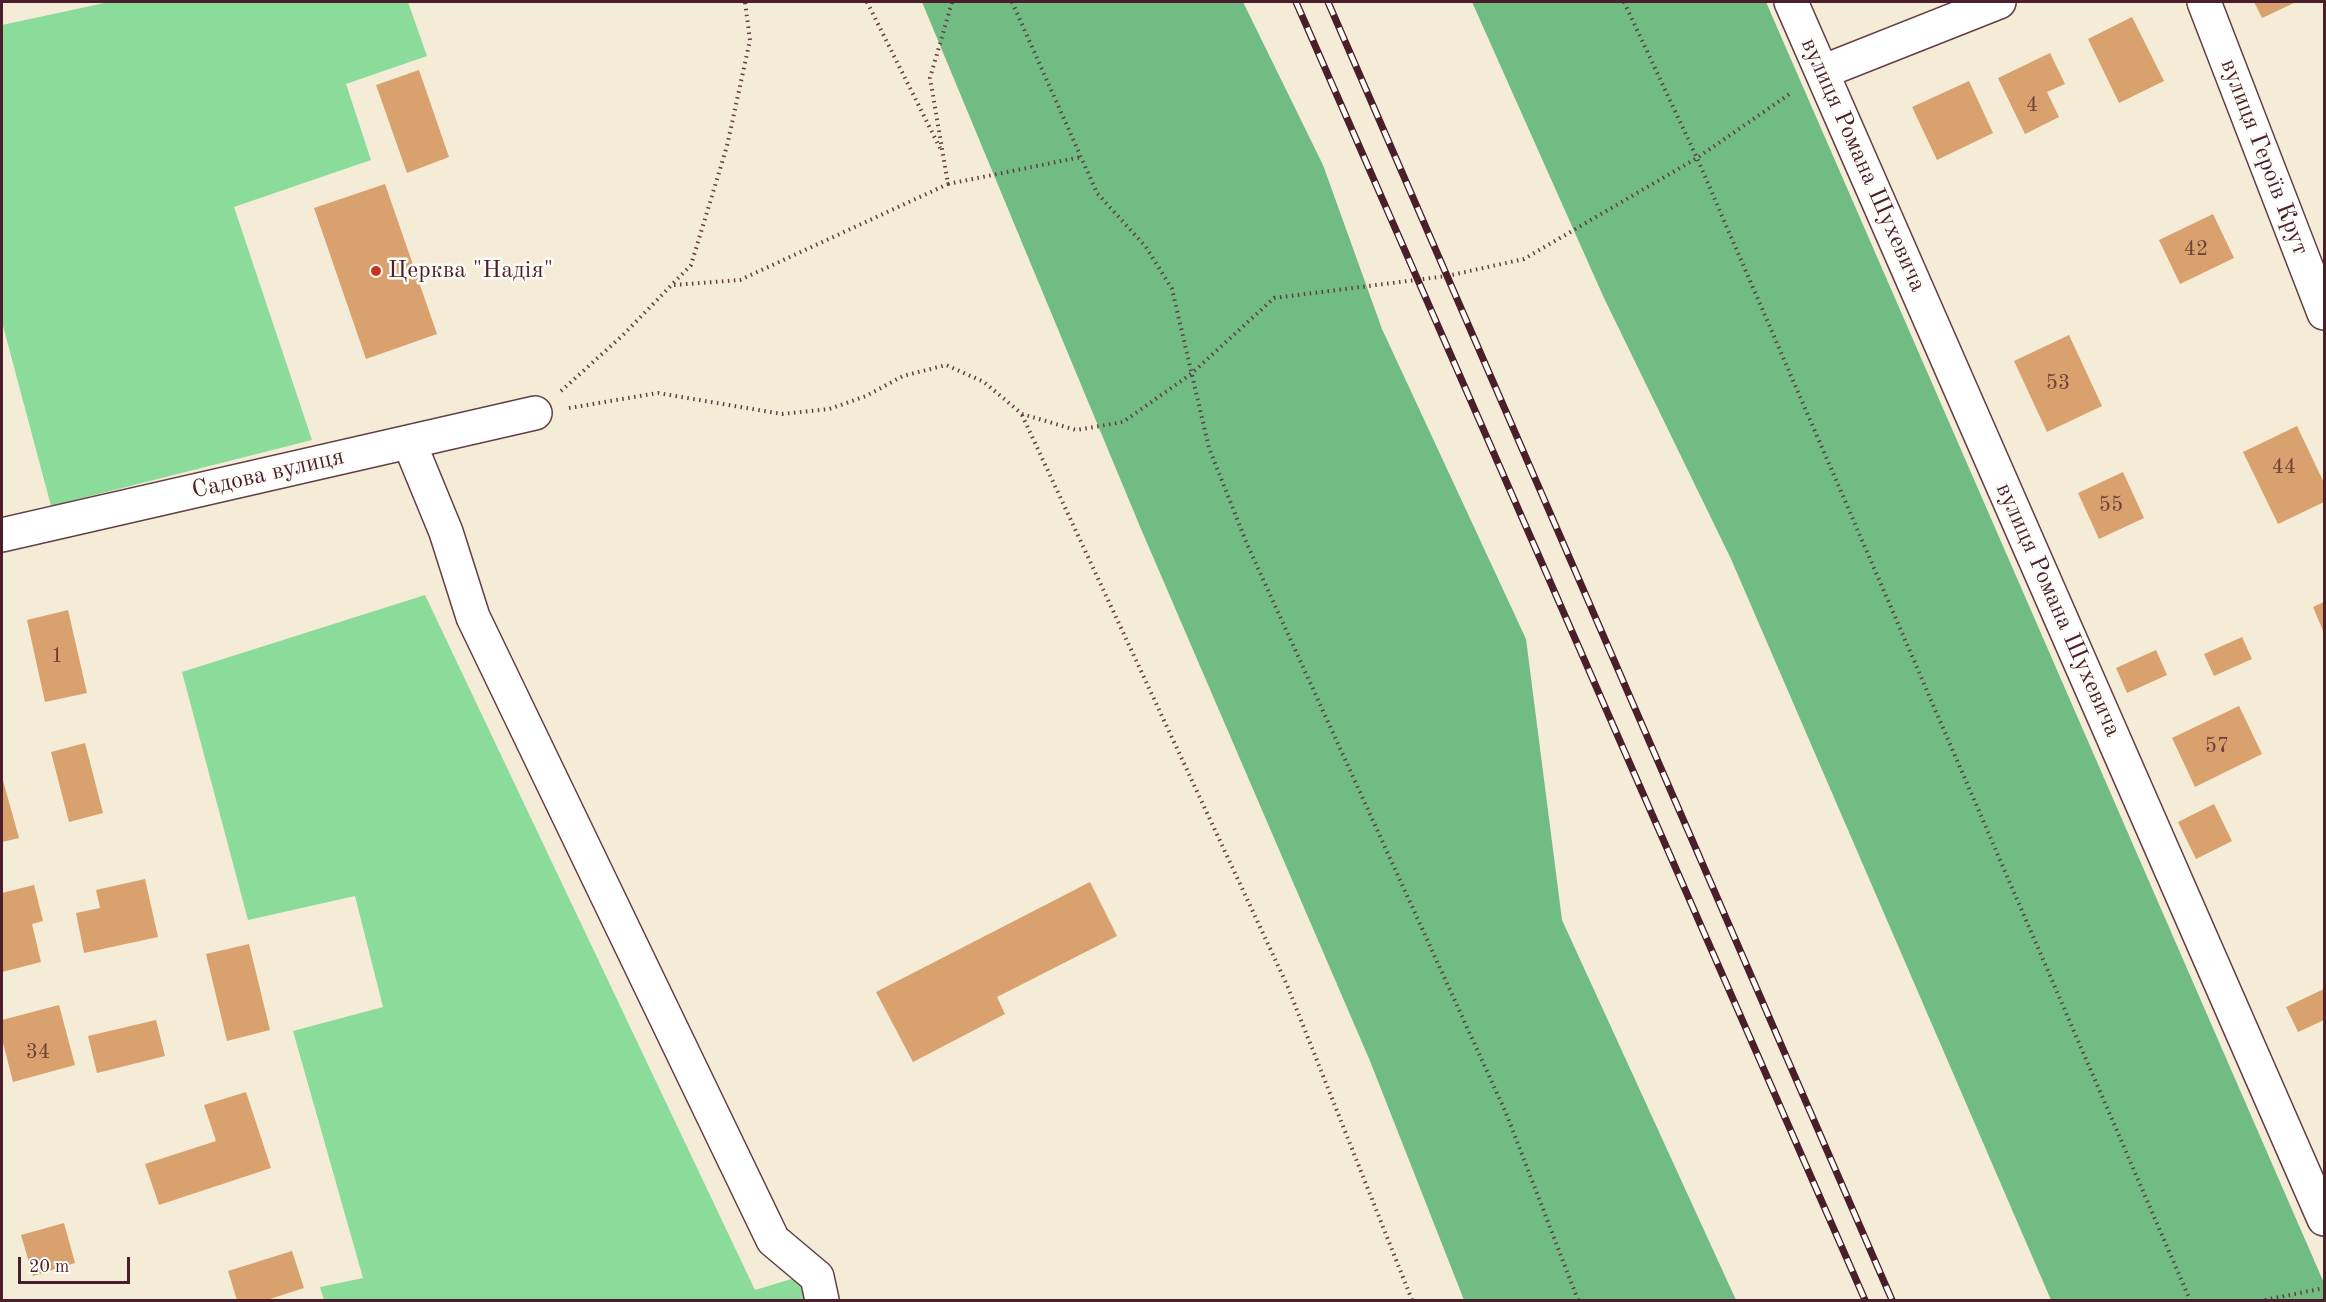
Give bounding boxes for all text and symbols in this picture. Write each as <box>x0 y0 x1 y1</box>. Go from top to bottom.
street label: вулиця Романа Шухевича <box>1794 34 1932 296</box>
street label: вулиця Героїв Крут <box>2213 55 2315 259</box>
house number: 4 <box>2026 92 2038 118</box>
house number: 42 <box>2184 236 2208 262</box>
place label: Церква "Надія" <box>388 257 553 285</box>
marker: Церква "Надія" <box>369 264 383 278</box>
house number: 53 <box>2046 370 2070 396</box>
street label: Садова вулиця <box>189 443 347 505</box>
house number: 44 <box>2272 454 2296 480</box>
street label: вулиця Романа Шухевича <box>1989 479 2127 741</box>
house number: 55 <box>2099 492 2123 518</box>
house number: 1 <box>51 643 63 669</box>
house number: 57 <box>2205 733 2229 759</box>
house number: 34 <box>26 1039 50 1065</box>
scale bar <box>21 1245 134 1283</box>
text: 20 m <box>29 1258 69 1276</box>

